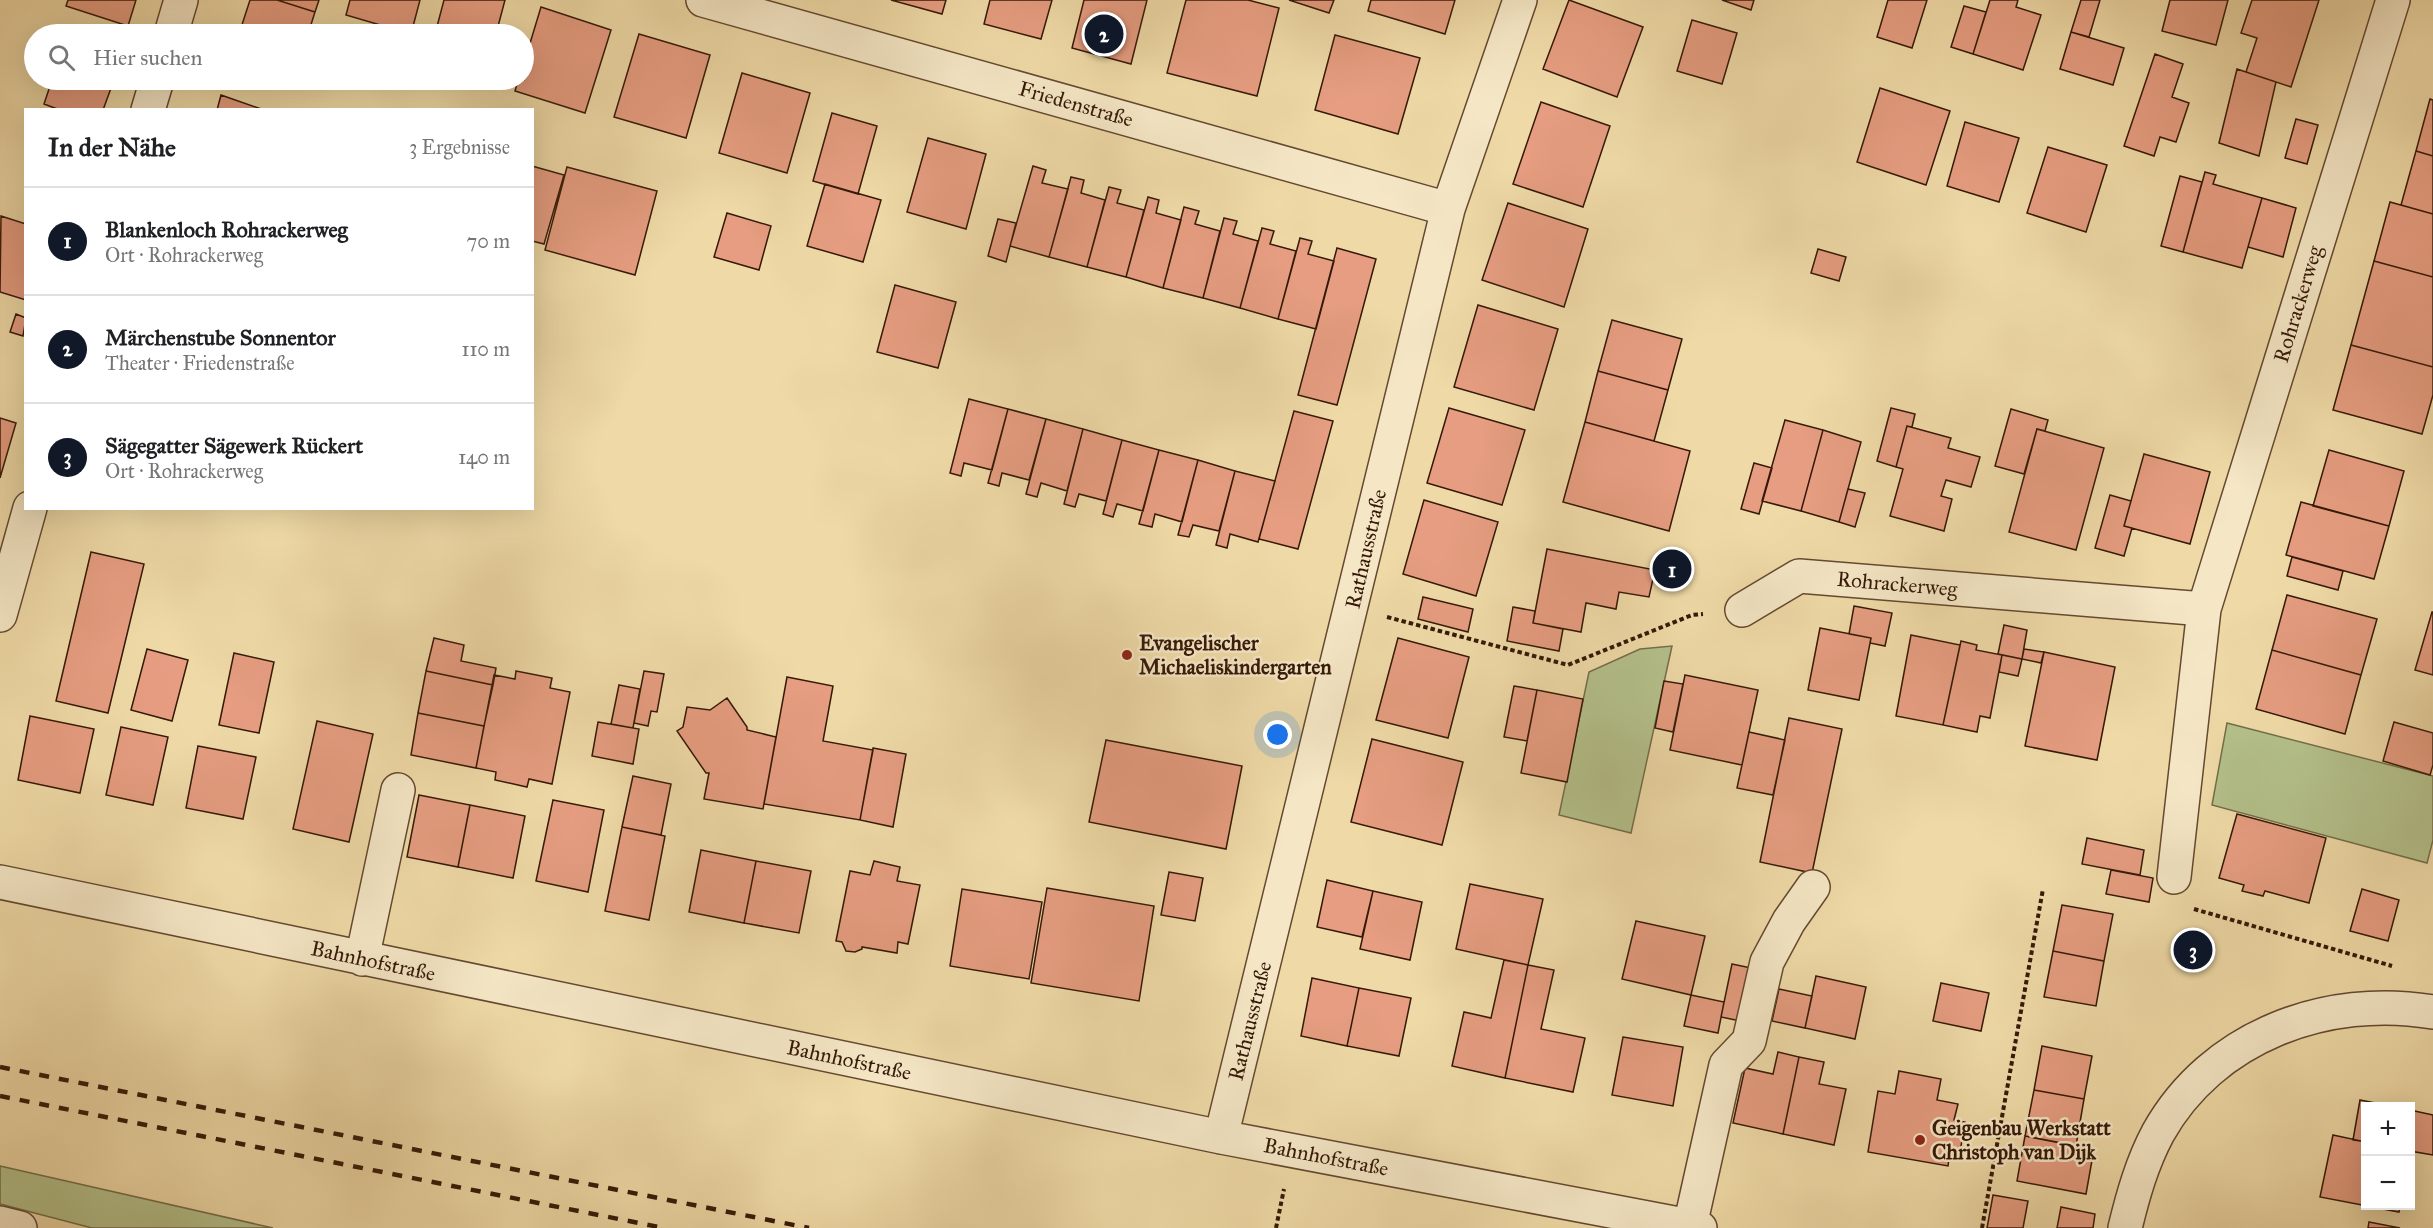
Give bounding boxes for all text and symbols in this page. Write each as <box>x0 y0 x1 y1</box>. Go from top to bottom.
pin: 2 <box>1084 12 1124 57</box>
search box <box>24 24 534 90</box>
icon: search <box>45 41 78 74</box>
text: Hier suchen <box>93 44 202 71</box>
street label: Friedenstraße <box>1016 75 1136 133</box>
text: In der Nähe <box>48 131 176 163</box>
text: 3 Ergebnisse <box>409 135 510 159</box>
text: Blankenloch Rohrackerweg <box>105 216 348 243</box>
text: 1 <box>64 229 71 253</box>
text: 70 m <box>467 229 510 253</box>
street label: Rohrackerweg <box>2268 242 2328 366</box>
text: Ort · Rohrackerweg <box>105 243 263 267</box>
text: Märchenstube Sonnentor <box>105 324 336 351</box>
text: 2 <box>63 337 72 361</box>
text: 110 m <box>462 337 510 361</box>
text: Theater · Friedenstraße <box>105 351 294 375</box>
text: Sägegatter Sägewerk Rückert <box>105 432 363 459</box>
text: 3 <box>64 445 72 469</box>
text: 140 m <box>458 445 510 469</box>
text: Ort · Rohrackerweg <box>105 459 263 483</box>
street label: Rathausstraße <box>1340 486 1392 611</box>
pin: 1 <box>1652 546 1692 592</box>
street label: Rohrackerweg <box>1836 566 1959 602</box>
place label: Evangelischer Michaeliskindergarten <box>1139 630 1332 680</box>
marker: Evangelischer Michaeliskindergarten <box>1120 648 1134 662</box>
your location <box>1263 720 1292 749</box>
pin: 3 <box>2174 928 2212 972</box>
street label: Bahnhofstraße <box>308 935 438 987</box>
street label: Rathausstraße <box>1223 958 1277 1083</box>
street label: Bahnhofstraße <box>784 1034 914 1086</box>
map controls <box>2361 1102 2415 1210</box>
button: + <box>2361 1102 2415 1156</box>
place label: Geigenbau Werkstatt Christoph van Dijk <box>1932 1115 2111 1165</box>
street label: Bahnhofstraße <box>1261 1132 1391 1182</box>
marker: Geigenbau Werkstatt Christoph van Dijk <box>1913 1133 1927 1147</box>
button: − <box>2361 1156 2415 1210</box>

